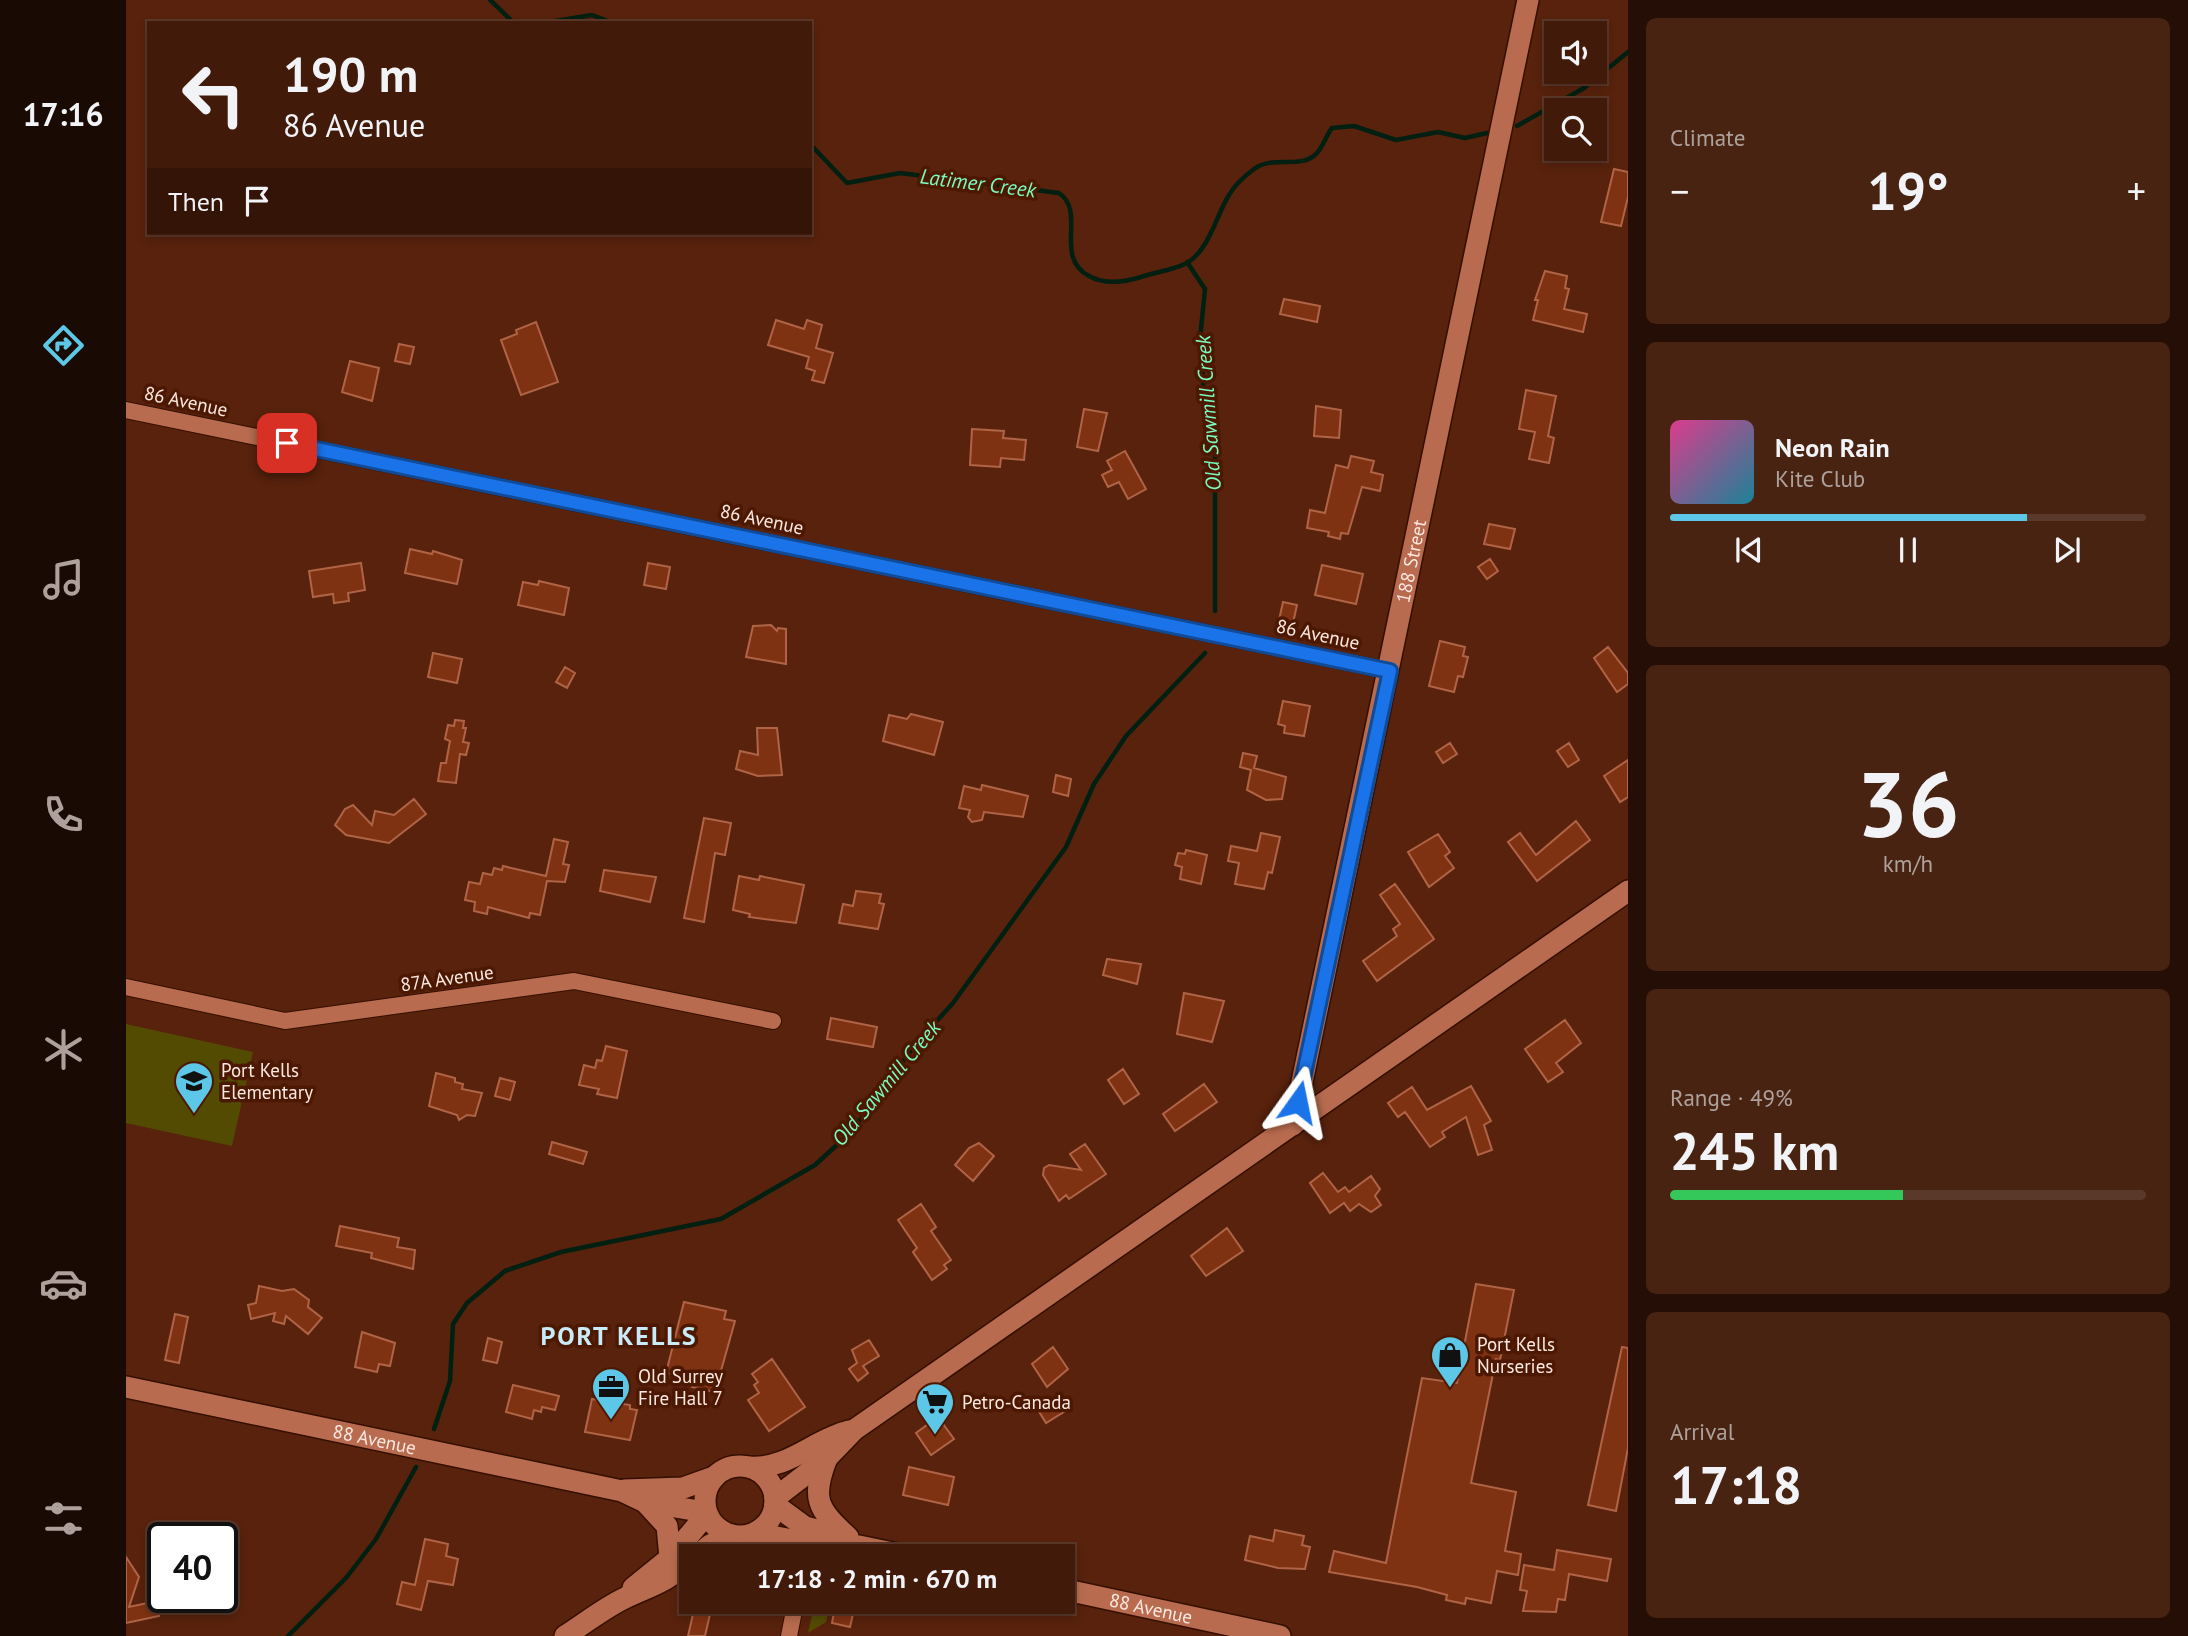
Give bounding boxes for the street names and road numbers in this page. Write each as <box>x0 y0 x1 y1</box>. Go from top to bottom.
street label: 86 Avenue <box>142 380 230 422</box>
street label: 86 Avenue <box>718 498 806 540</box>
street label: 188 Street <box>1390 517 1431 605</box>
street label: 86 Avenue <box>1274 613 1362 655</box>
street label: 87A Avenue <box>399 960 495 996</box>
street label: 88 Avenue <box>331 1419 418 1460</box>
street label: 88 Avenue <box>1107 1588 1195 1629</box>

